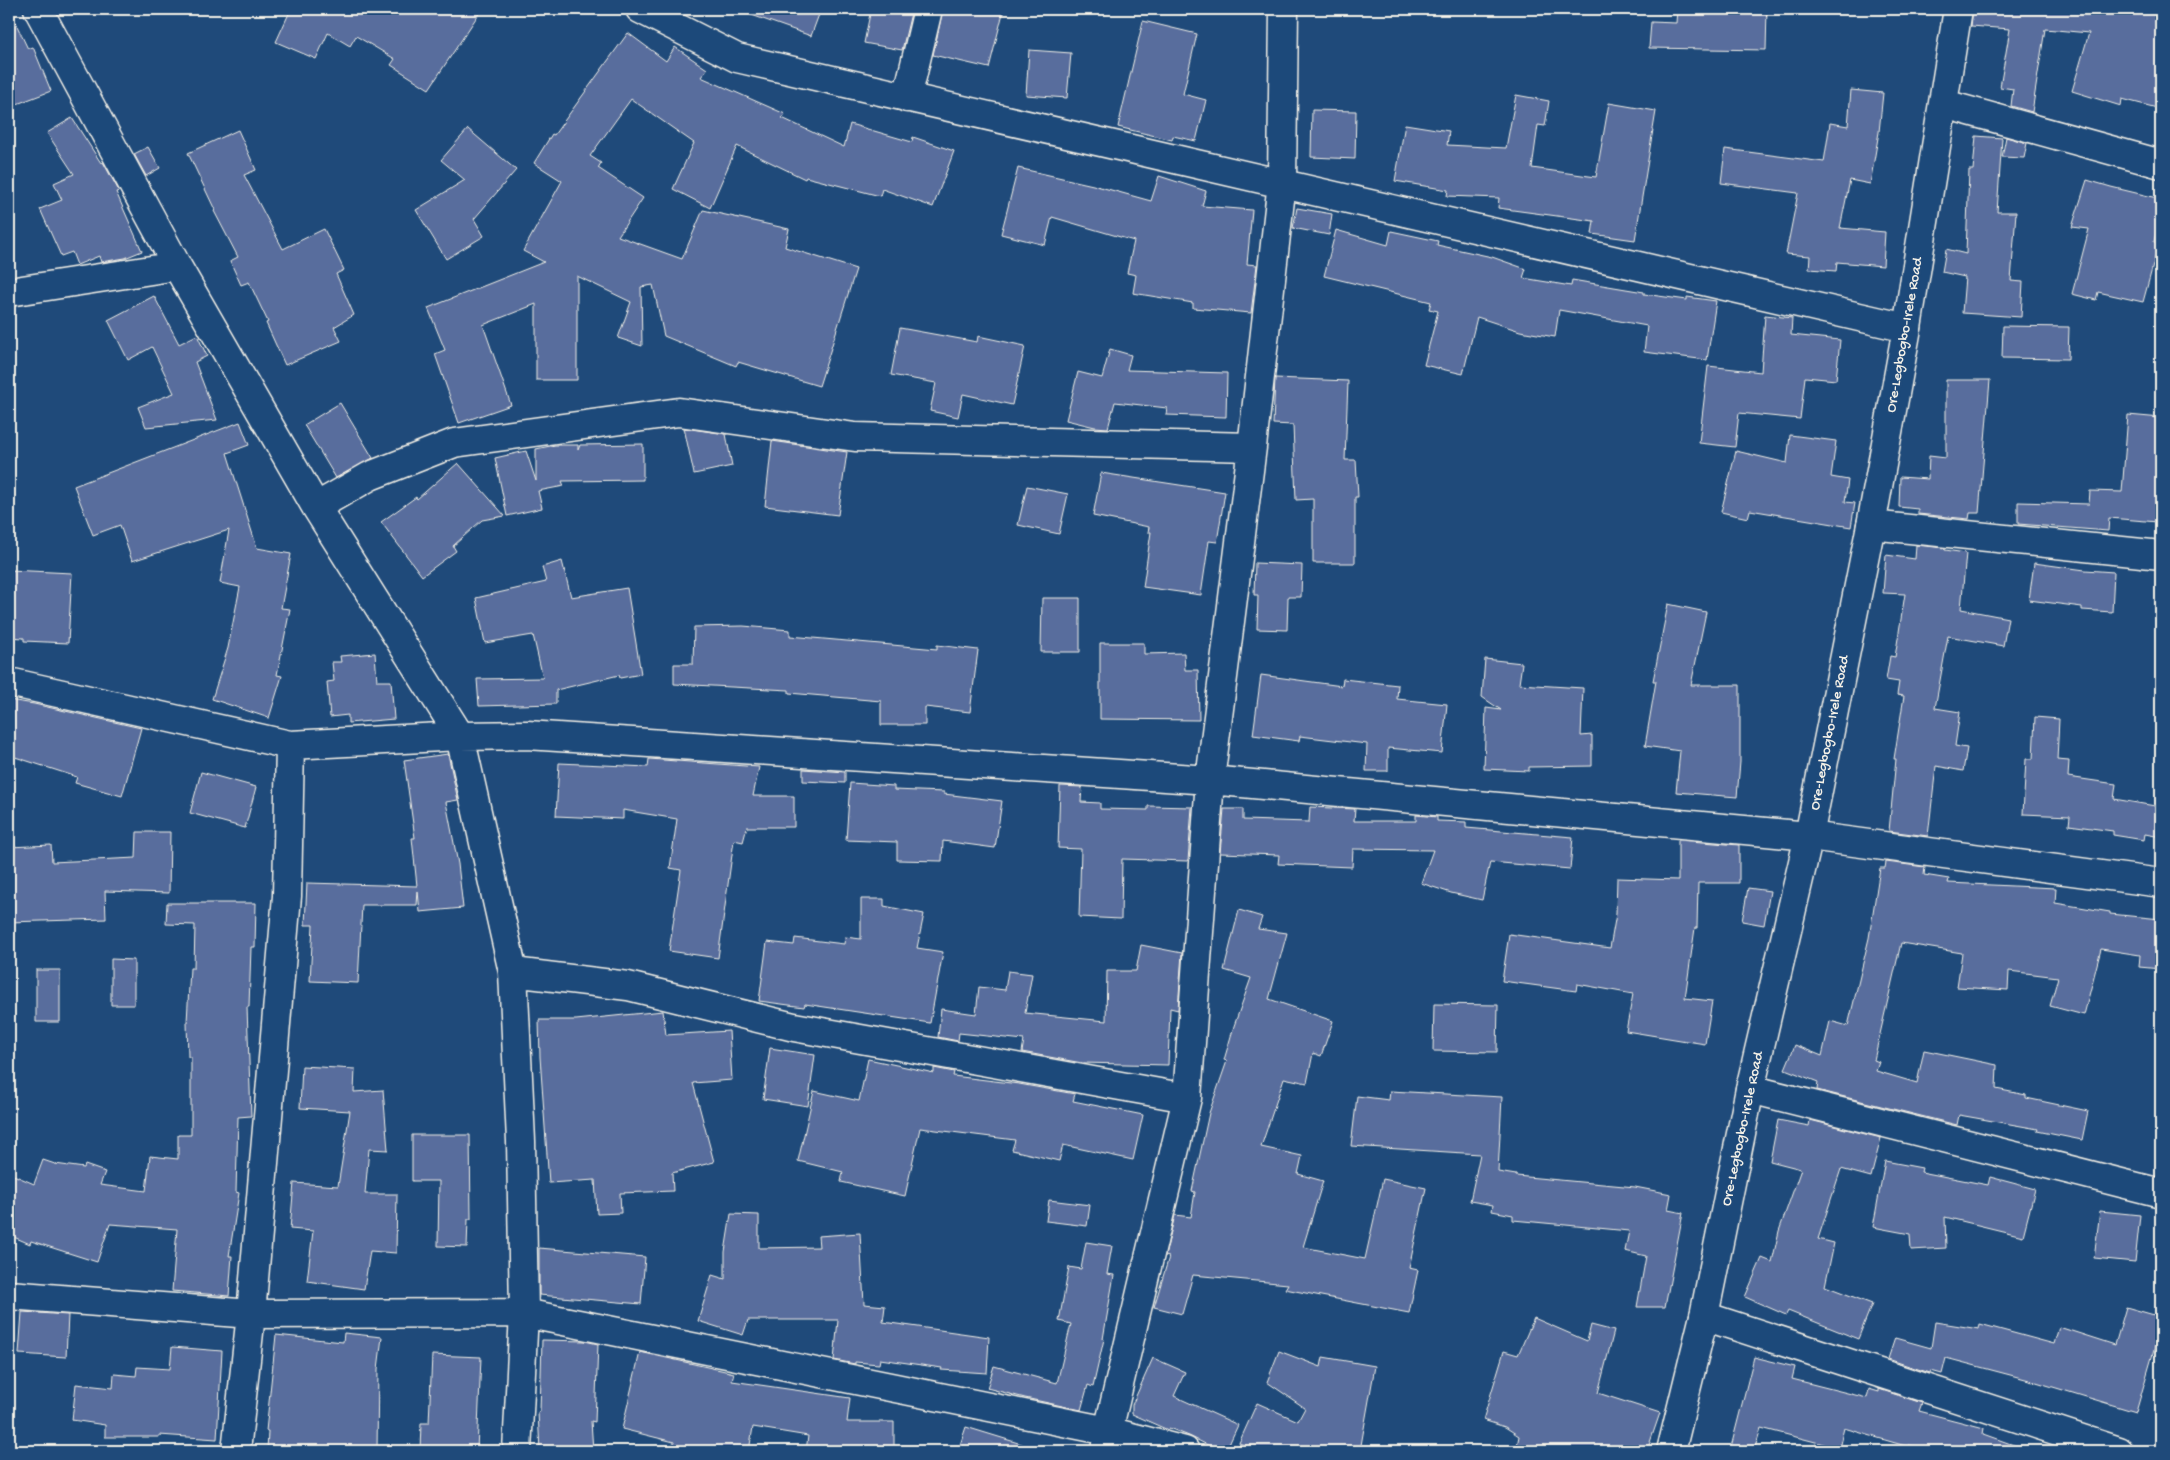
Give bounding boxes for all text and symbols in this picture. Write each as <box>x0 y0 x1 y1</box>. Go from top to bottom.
street label: Ore-Legbogbo-Irele Road <box>1882 255 1928 414</box>
street label: Ore-Legbogbo-Irele Road <box>1806 653 1854 812</box>
street label: Ore-Legbogbo-Irele Road <box>1718 1049 1768 1208</box>

